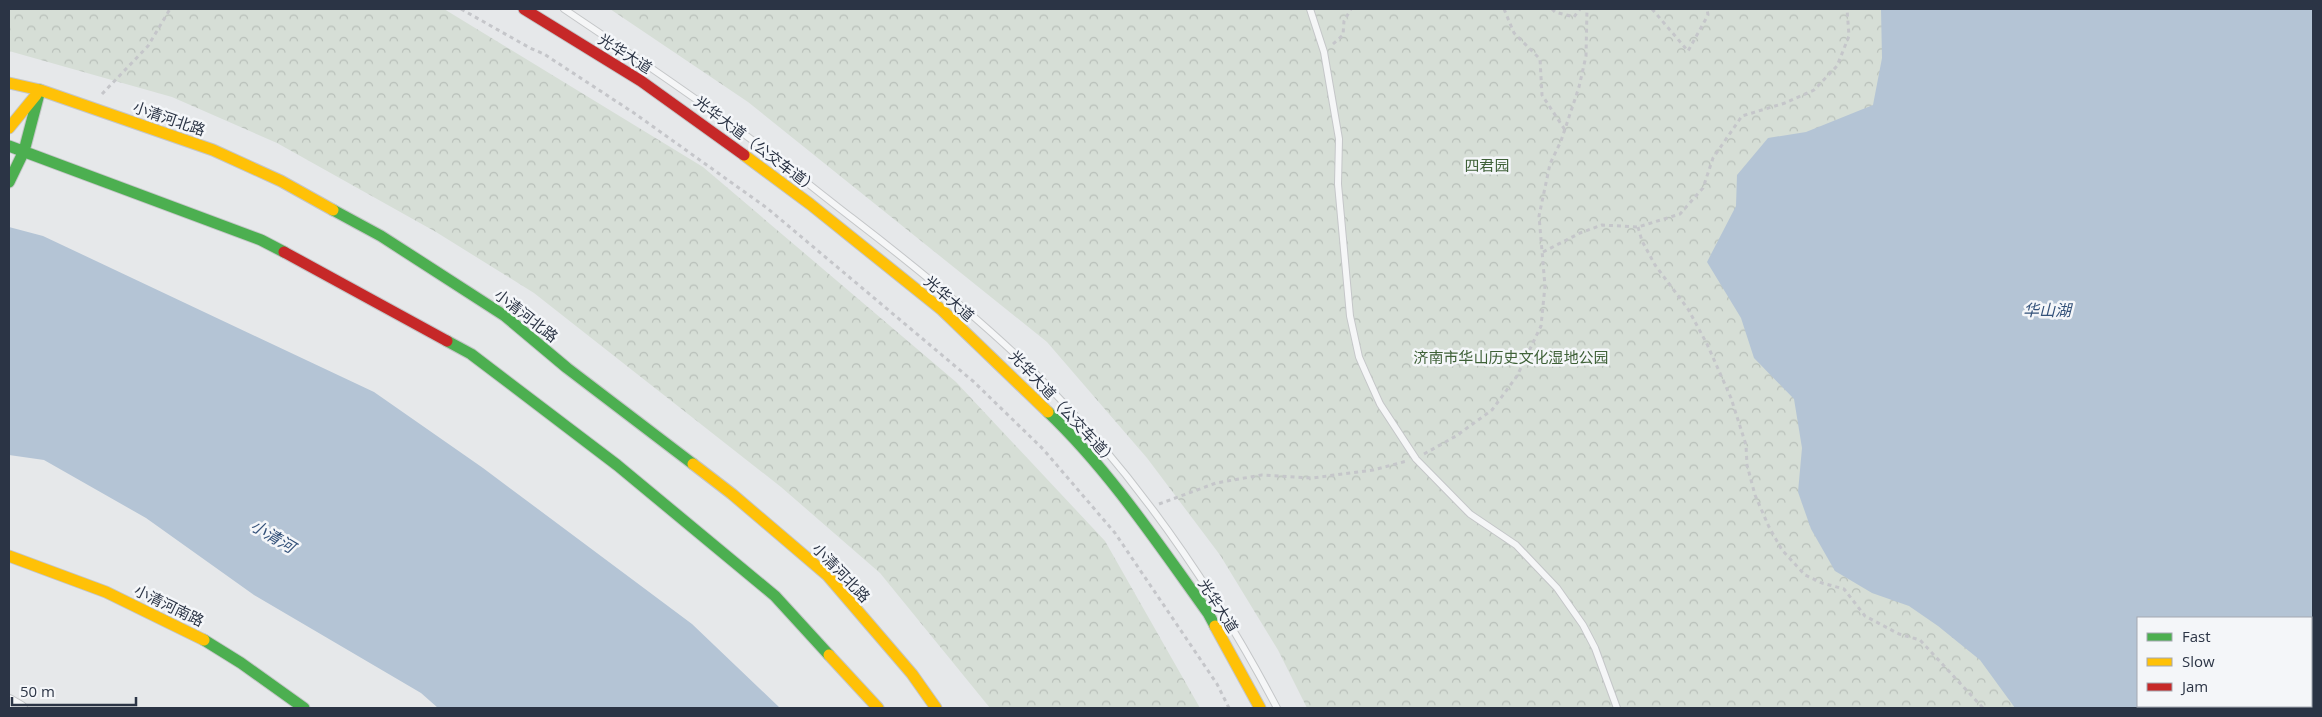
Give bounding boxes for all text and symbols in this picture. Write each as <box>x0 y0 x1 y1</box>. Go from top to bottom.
street label: 光华大道 <box>595 29 656 78</box>
street label: 光华大道（公交车道） <box>691 91 823 197</box>
street label: 小清河北路 <box>131 96 208 140</box>
park label: 四君园 <box>1464 155 1510 175</box>
street label: 光华大道 <box>920 271 979 325</box>
street label: 小清河北路 <box>491 284 562 346</box>
water label: 华山湖 <box>2023 299 2074 321</box>
street label: 光华大道（公交车道） <box>1005 346 1122 469</box>
park label: 济南市华山历史文化湿地公园 <box>1413 347 1609 367</box>
water label: 小清河 <box>247 514 302 559</box>
street label: 小清河北路 <box>808 538 875 606</box>
street label: 光华大道 <box>1194 575 1243 636</box>
street label: 小清河南路 <box>131 580 208 631</box>
legend <box>2137 617 2312 707</box>
text: Fast <box>2182 626 2211 646</box>
text: Slow <box>2182 651 2215 671</box>
scale bar <box>12 674 136 706</box>
text: Jam <box>2180 676 2208 696</box>
text: 50 m <box>20 681 55 701</box>

